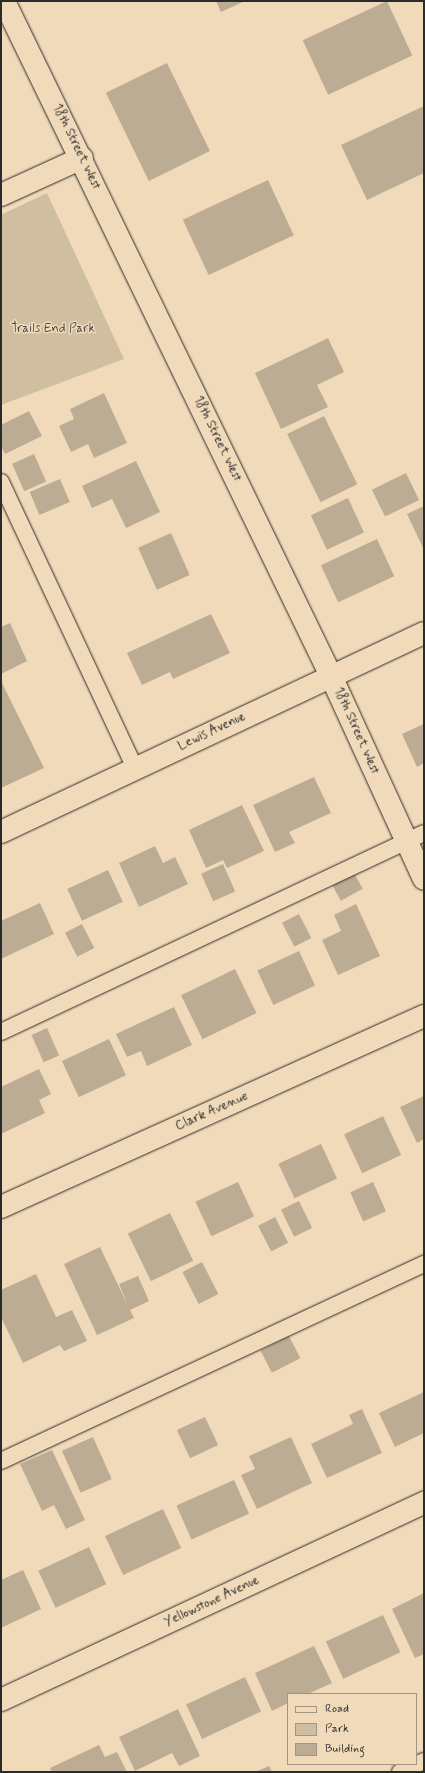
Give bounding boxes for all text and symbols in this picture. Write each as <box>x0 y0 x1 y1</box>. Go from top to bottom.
street label: 18th Street West <box>48 101 104 193</box>
park label: Trails End Park <box>12 321 94 337</box>
street label: 18th Street West <box>189 393 245 485</box>
street label: 18th Street West <box>330 685 382 777</box>
street label: Lewis Avenue <box>175 709 249 755</box>
street label: Clark Avenue <box>174 1089 250 1135</box>
street label: Yellowstone Avenue <box>161 1573 263 1631</box>
legend <box>287 1693 417 1765</box>
text: Road <box>325 1701 349 1717</box>
text: Park <box>325 1721 349 1737</box>
text: Building <box>325 1741 365 1757</box>

